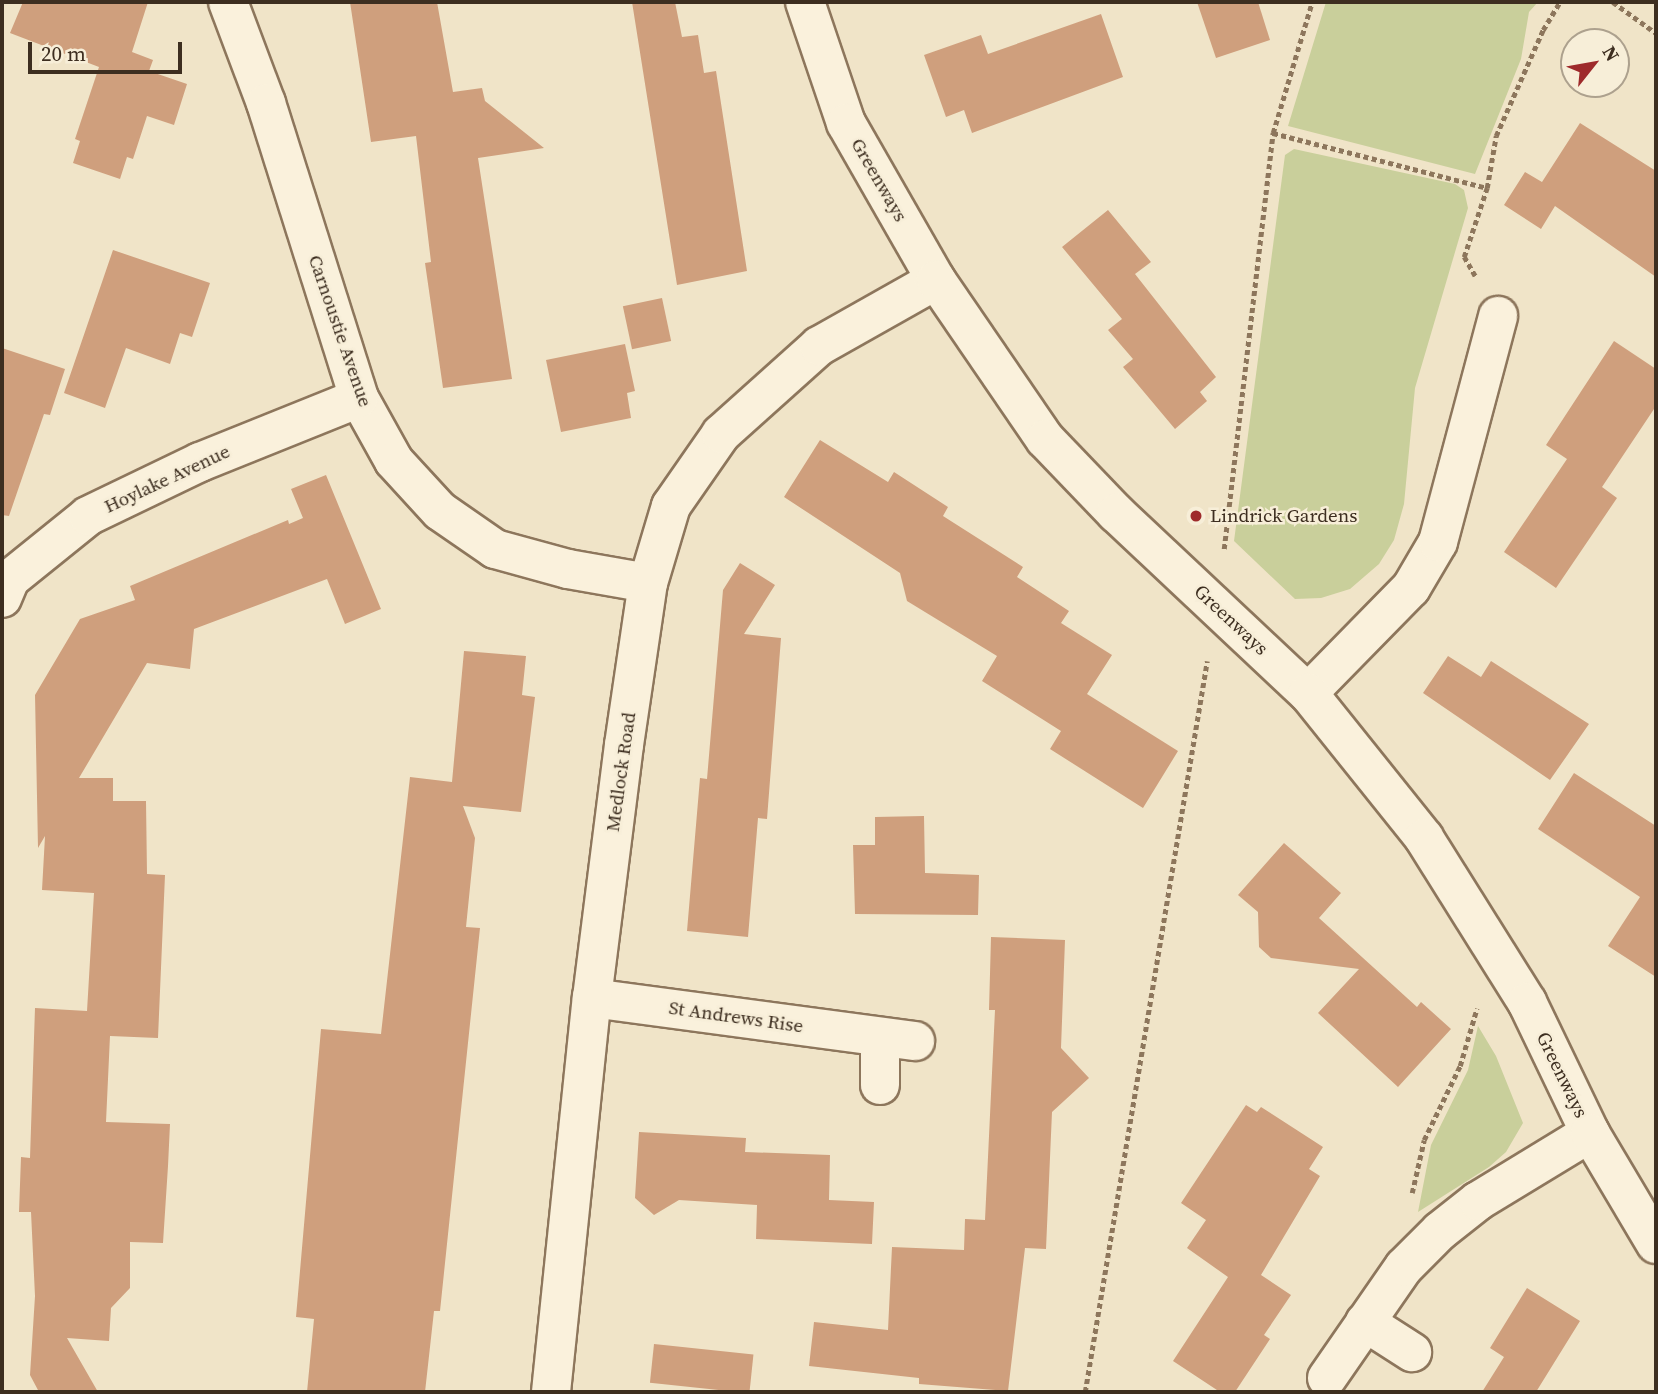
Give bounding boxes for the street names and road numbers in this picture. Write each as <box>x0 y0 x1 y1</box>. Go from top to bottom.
street label: Greenways <box>846 134 912 226</box>
street label: Carnoustie Avenue <box>303 252 377 410</box>
street label: Hoylake Avenue <box>101 440 233 518</box>
street label: Greenways <box>1189 580 1273 660</box>
street label: Medlock Road <box>601 711 641 833</box>
street label: St Andrews Rise <box>667 996 805 1038</box>
street label: Greenways <box>1531 1028 1593 1122</box>

